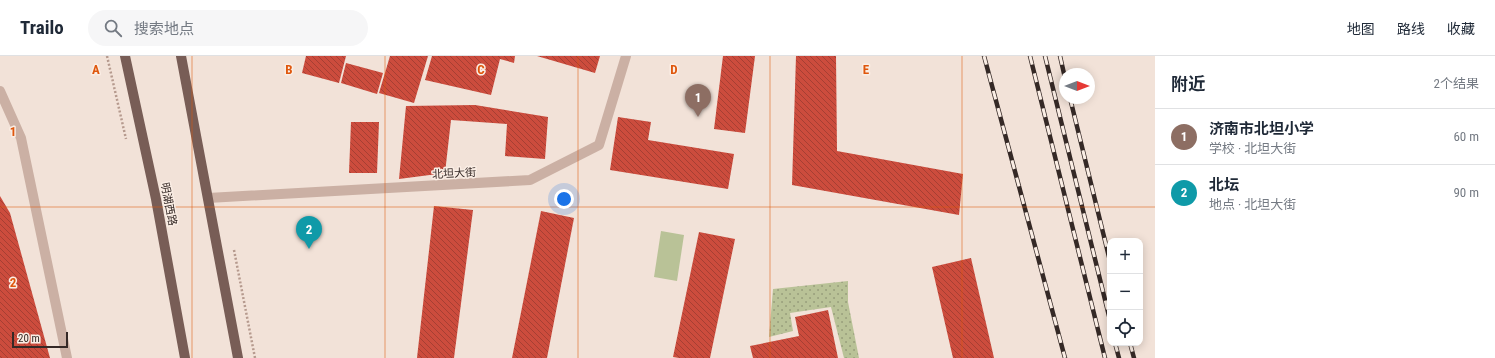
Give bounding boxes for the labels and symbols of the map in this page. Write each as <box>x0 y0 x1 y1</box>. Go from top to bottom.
text: A <box>92 62 100 77</box>
text: B <box>285 62 293 77</box>
text: C <box>477 62 485 77</box>
text: D <box>670 62 678 77</box>
text: E <box>863 62 870 77</box>
north arrow <box>1059 68 1095 104</box>
pin: 1 <box>685 84 711 117</box>
text: 1 <box>10 124 16 139</box>
street label: 北坦大街 <box>432 166 476 181</box>
street label: 明湖西路 <box>158 181 179 227</box>
your location <box>554 189 574 209</box>
pin: 2 <box>296 216 322 249</box>
text: 2 <box>10 275 17 290</box>
scale bar <box>12 330 68 349</box>

